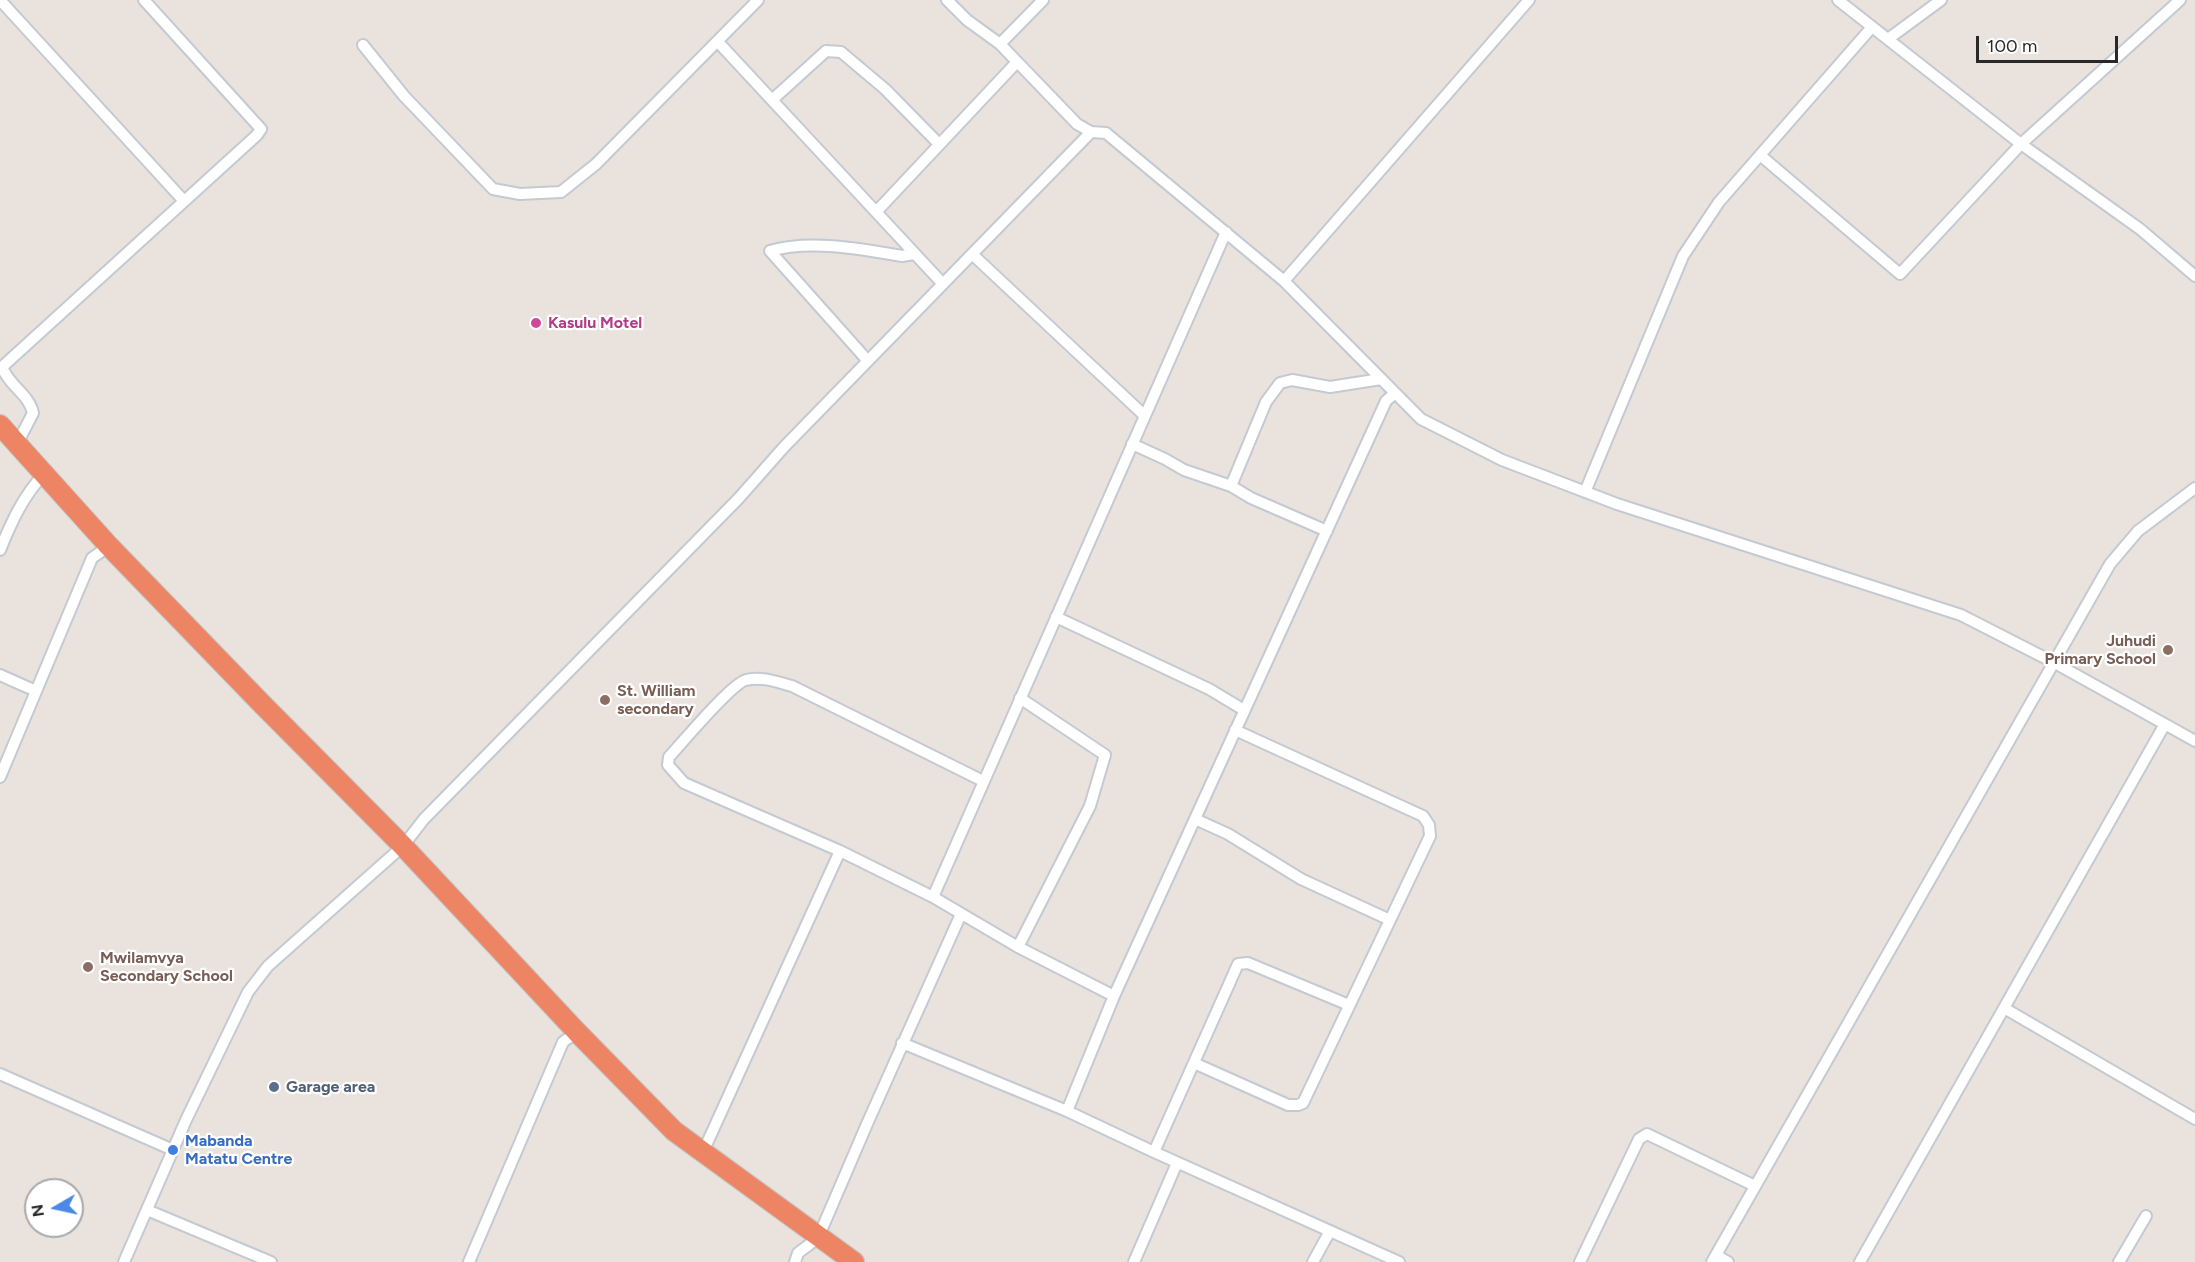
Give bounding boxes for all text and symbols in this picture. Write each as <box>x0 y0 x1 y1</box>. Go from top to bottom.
scale bar <box>1979 24 2122 62</box>
text: 100 m <box>1987 35 2037 57</box>
place label: Kasulu Motel <box>548 313 642 333</box>
marker: Kasulu Motel <box>529 316 543 330</box>
place label: Juhudi Primary School <box>2044 631 2156 669</box>
marker: Juhudi Primary School <box>2161 643 2175 657</box>
place label: St. William secondary <box>617 681 695 719</box>
marker: St. William secondary <box>598 693 612 707</box>
place label: Mwilamvya Secondary School <box>100 948 233 986</box>
marker: Mwilamvya Secondary School <box>81 960 95 974</box>
place label: Garage area <box>286 1077 375 1097</box>
marker: Garage area <box>267 1080 281 1094</box>
place label: Mabanda Matatu Centre <box>185 1131 292 1169</box>
marker: Mabanda Matatu Centre <box>166 1143 180 1157</box>
north arrow <box>24 1178 84 1238</box>
text: N <box>27 1203 48 1218</box>

